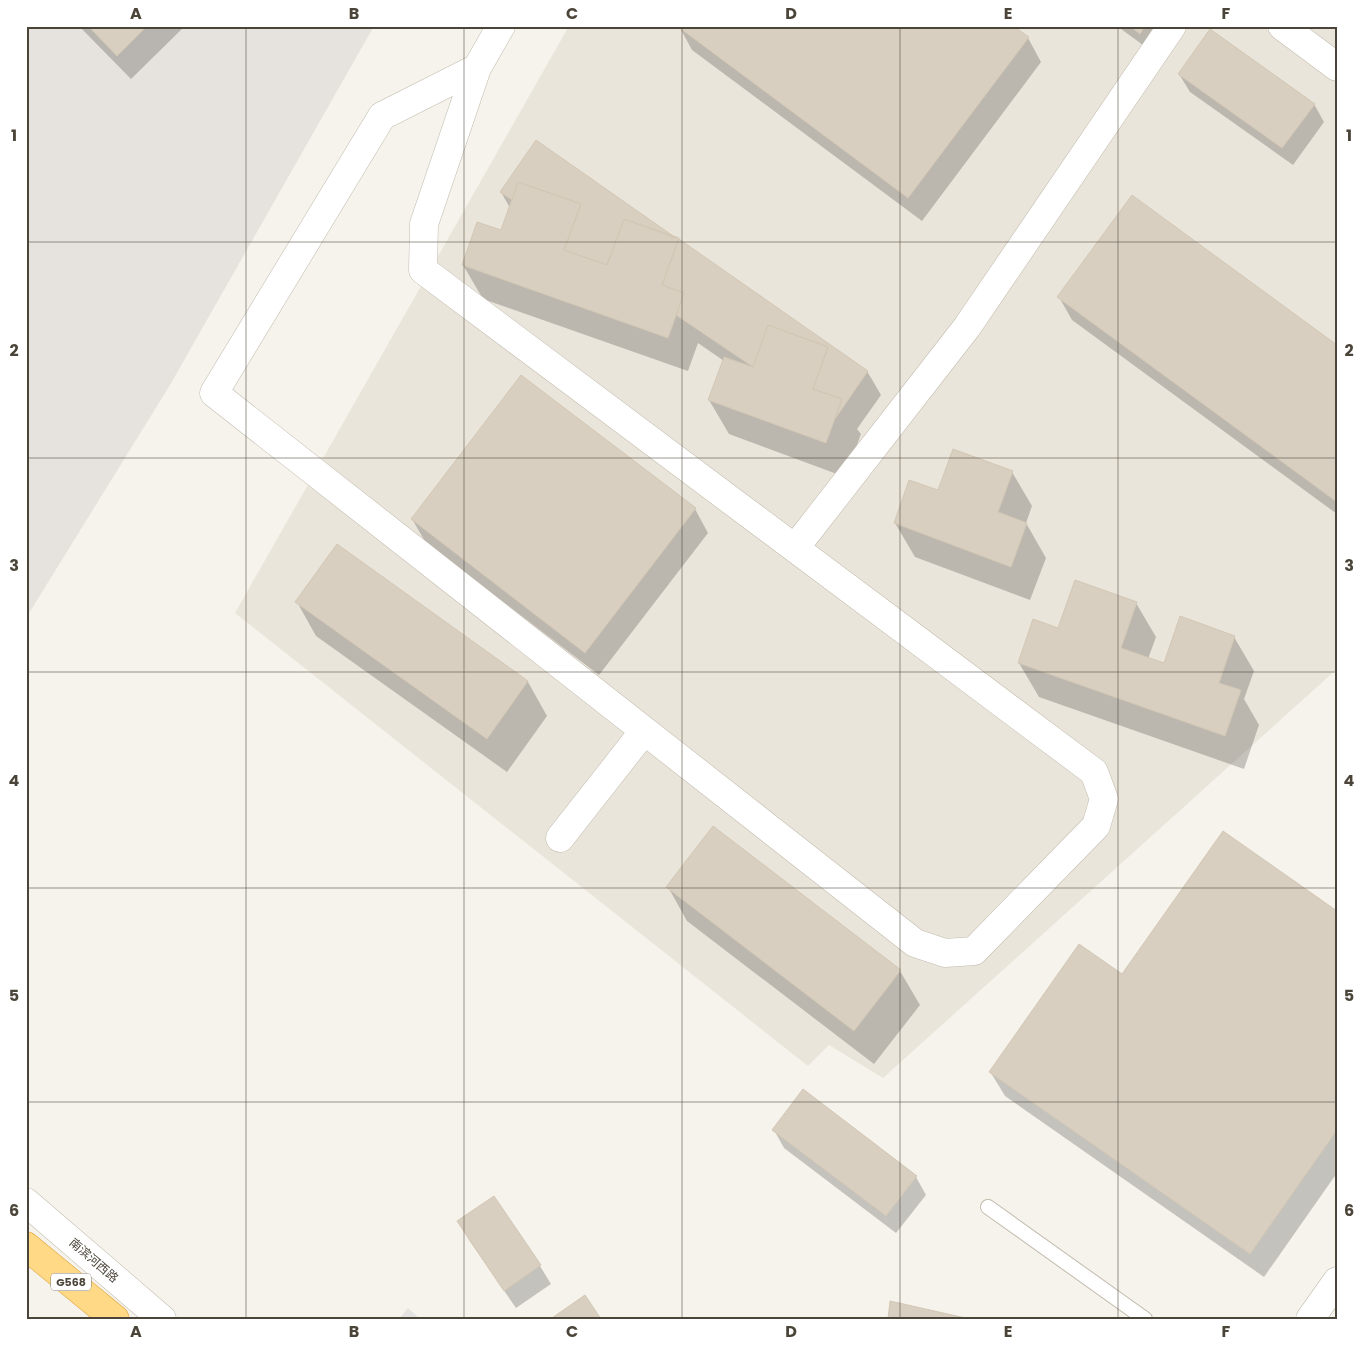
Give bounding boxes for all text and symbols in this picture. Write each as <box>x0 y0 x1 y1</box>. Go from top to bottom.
text: A <box>130 2 142 25</box>
text: B <box>349 2 359 25</box>
text: C <box>566 2 578 25</box>
text: D <box>785 2 797 25</box>
text: E <box>1004 2 1012 25</box>
text: F <box>1222 2 1231 25</box>
text: 1 <box>11 124 17 147</box>
text: 1 <box>1346 124 1352 147</box>
text: 2 <box>9 339 19 362</box>
text: 2 <box>1344 339 1354 362</box>
text: 3 <box>9 554 19 577</box>
text: 3 <box>1344 554 1354 577</box>
text: 4 <box>9 769 20 792</box>
text: 4 <box>1344 769 1355 792</box>
text: 5 <box>9 984 19 1007</box>
text: 5 <box>1344 984 1354 1007</box>
text: 6 <box>9 1199 19 1222</box>
text: 6 <box>1344 1199 1354 1222</box>
street label: 南滨河西路 <box>66 1234 122 1286</box>
road number: G568 <box>51 1274 91 1290</box>
text: A <box>130 1320 142 1343</box>
text: B <box>349 1320 359 1343</box>
text: C <box>566 1320 578 1343</box>
text: D <box>785 1320 797 1343</box>
text: E <box>1004 1320 1012 1343</box>
text: F <box>1222 1320 1231 1343</box>

